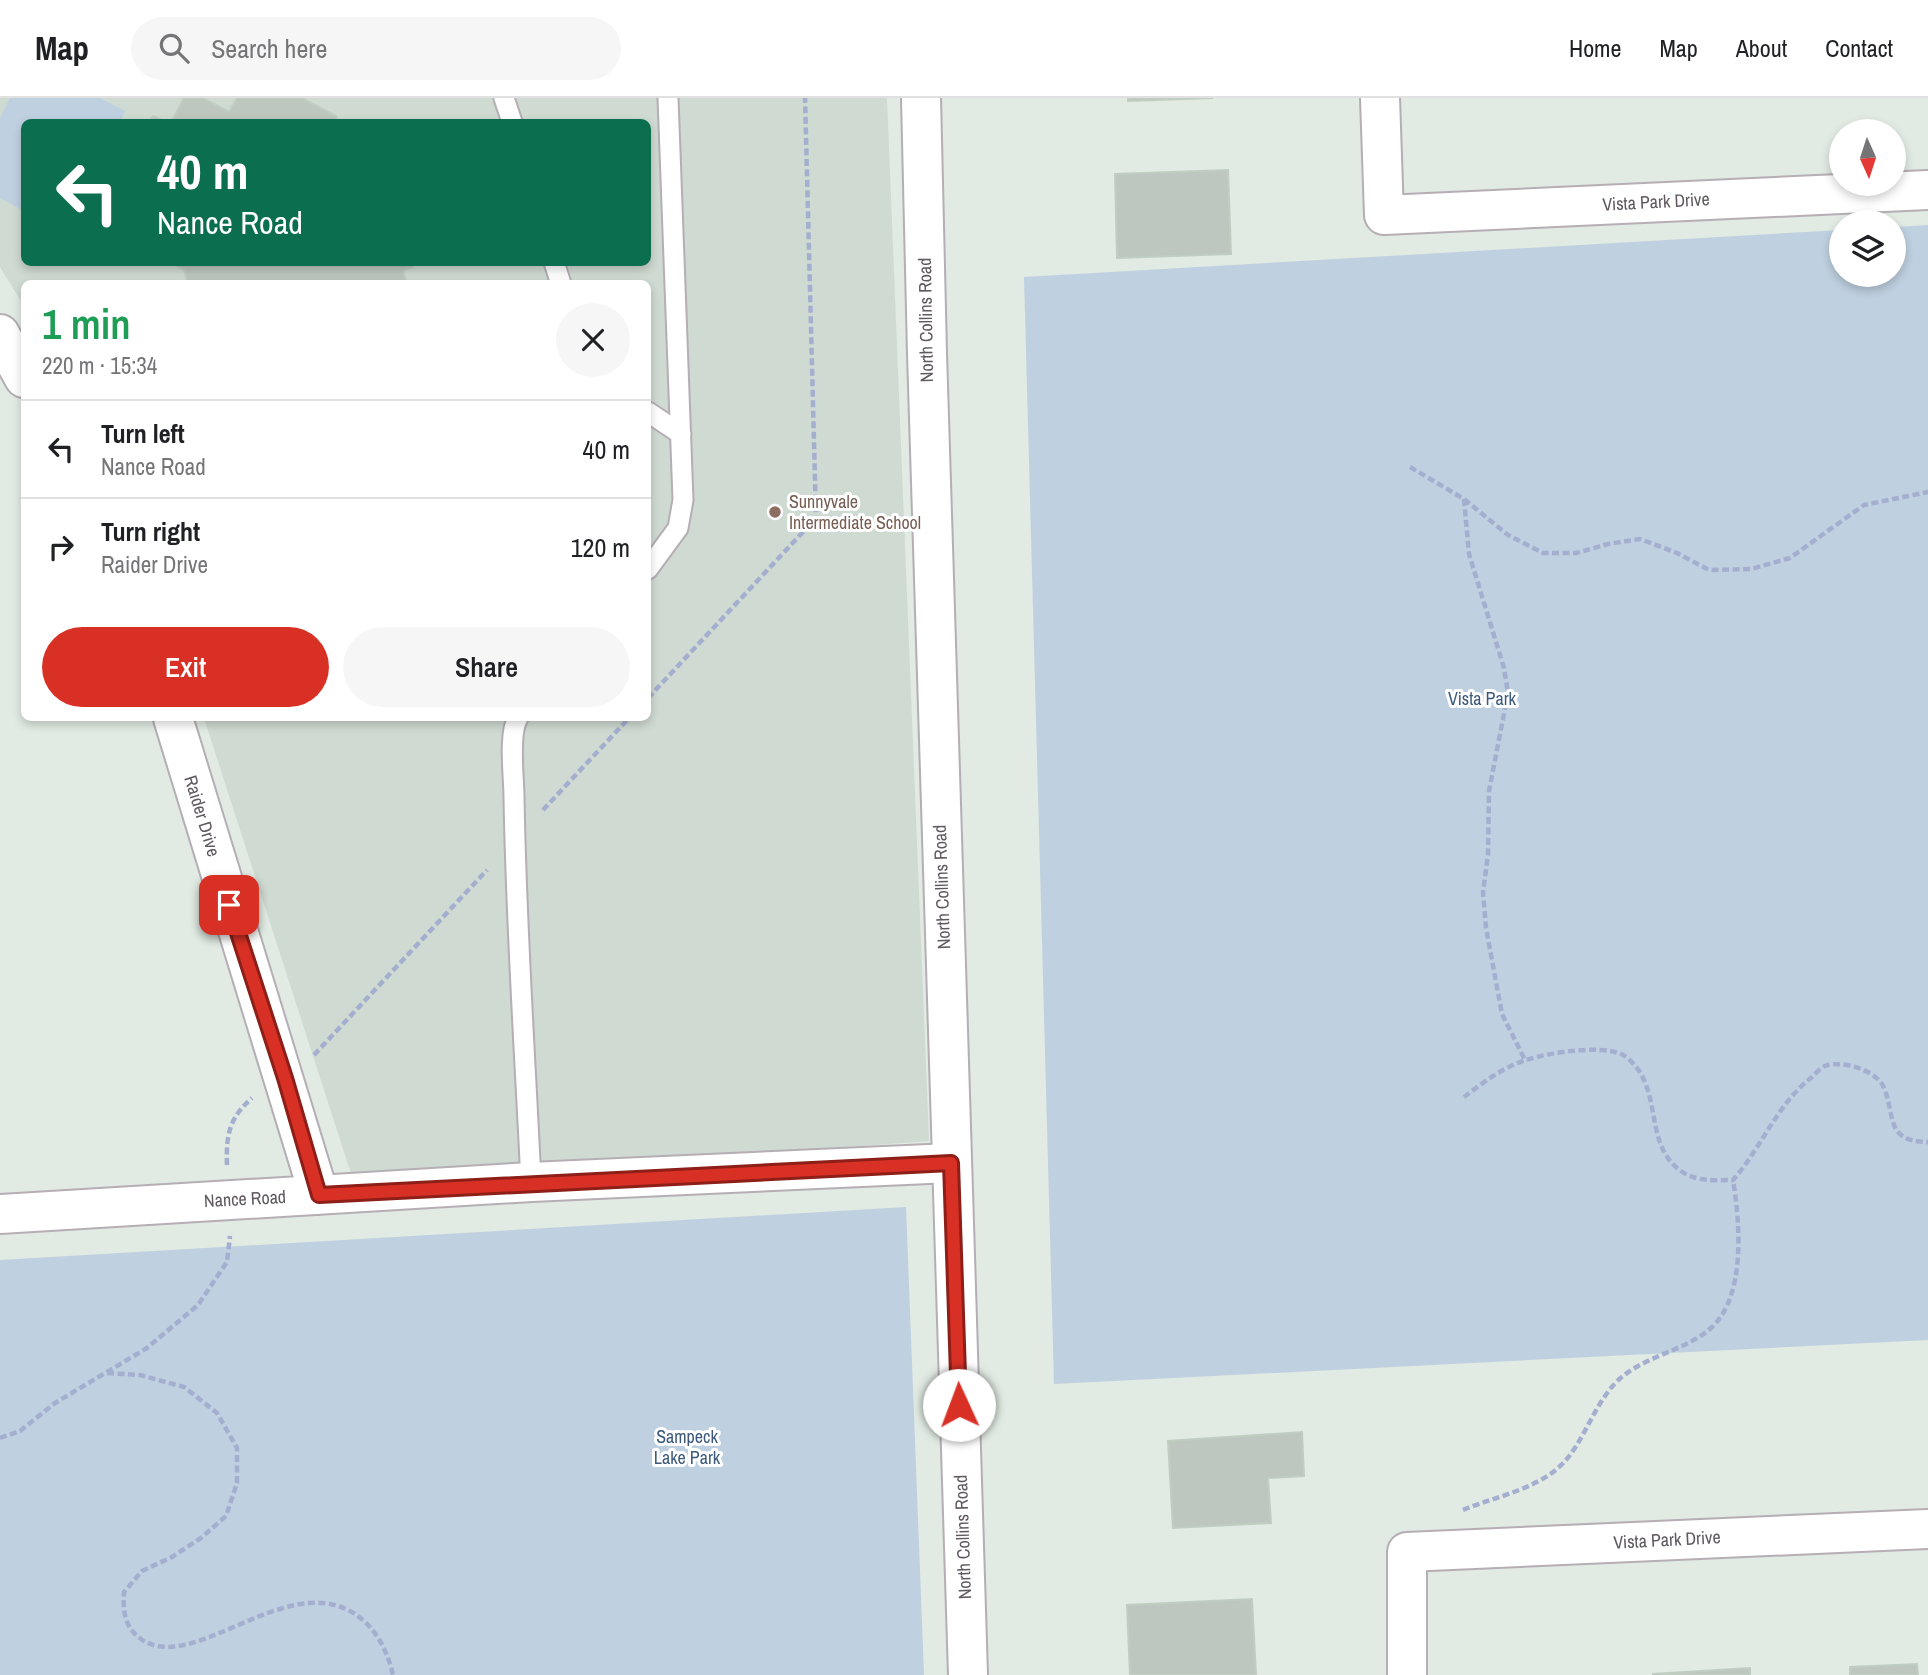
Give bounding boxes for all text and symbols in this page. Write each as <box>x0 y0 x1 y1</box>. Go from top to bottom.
search box <box>131 17 621 80</box>
text: Map <box>35 26 89 70</box>
icon: search <box>155 29 193 67</box>
text: Search here <box>211 31 327 66</box>
text: Home <box>1569 32 1621 64</box>
text: Map <box>1659 32 1698 64</box>
text: About <box>1736 32 1787 64</box>
text: Contact <box>1825 32 1893 64</box>
north arrow <box>1829 119 1906 196</box>
map controls <box>1829 119 1906 287</box>
text: 40 m <box>157 138 249 204</box>
icon: left <box>42 147 133 238</box>
street label: Vista Park Drive <box>1602 186 1710 217</box>
text: Nance Road <box>157 201 303 244</box>
button: layers <box>1829 210 1906 287</box>
street label: North Collins Road <box>912 257 939 383</box>
text: 1 min <box>42 296 131 352</box>
button: close <box>556 303 630 377</box>
text: 220 m · 15:34 <box>42 350 157 381</box>
text: Turn left <box>101 416 185 451</box>
icon: left <box>42 430 80 468</box>
text: 40 m <box>583 432 630 467</box>
text: Nance Road <box>101 451 206 482</box>
place label: Sunnyvale Intermediate School <box>789 489 921 535</box>
marker: Sunnyvale Intermediate School <box>767 504 783 520</box>
text: Turn right <box>101 514 200 549</box>
icon: right <box>42 528 80 566</box>
text: 120 m <box>571 530 630 565</box>
text: Raider Drive <box>101 549 208 580</box>
button: Exit <box>42 627 329 707</box>
button: Share <box>343 627 630 707</box>
park label: Vista Park <box>1448 686 1517 711</box>
street label: Raider Drive <box>178 772 227 860</box>
street label: North Collins Road <box>927 824 956 950</box>
pin <box>199 875 259 935</box>
icon: arrive <box>210 886 248 924</box>
street label: Nance Road <box>203 1184 287 1213</box>
position arrow <box>922 1368 996 1442</box>
park label: Sampeck Lake Park <box>654 1424 721 1470</box>
street label: North Collins Road <box>948 1474 977 1600</box>
street label: Vista Park Drive <box>1613 1524 1721 1555</box>

